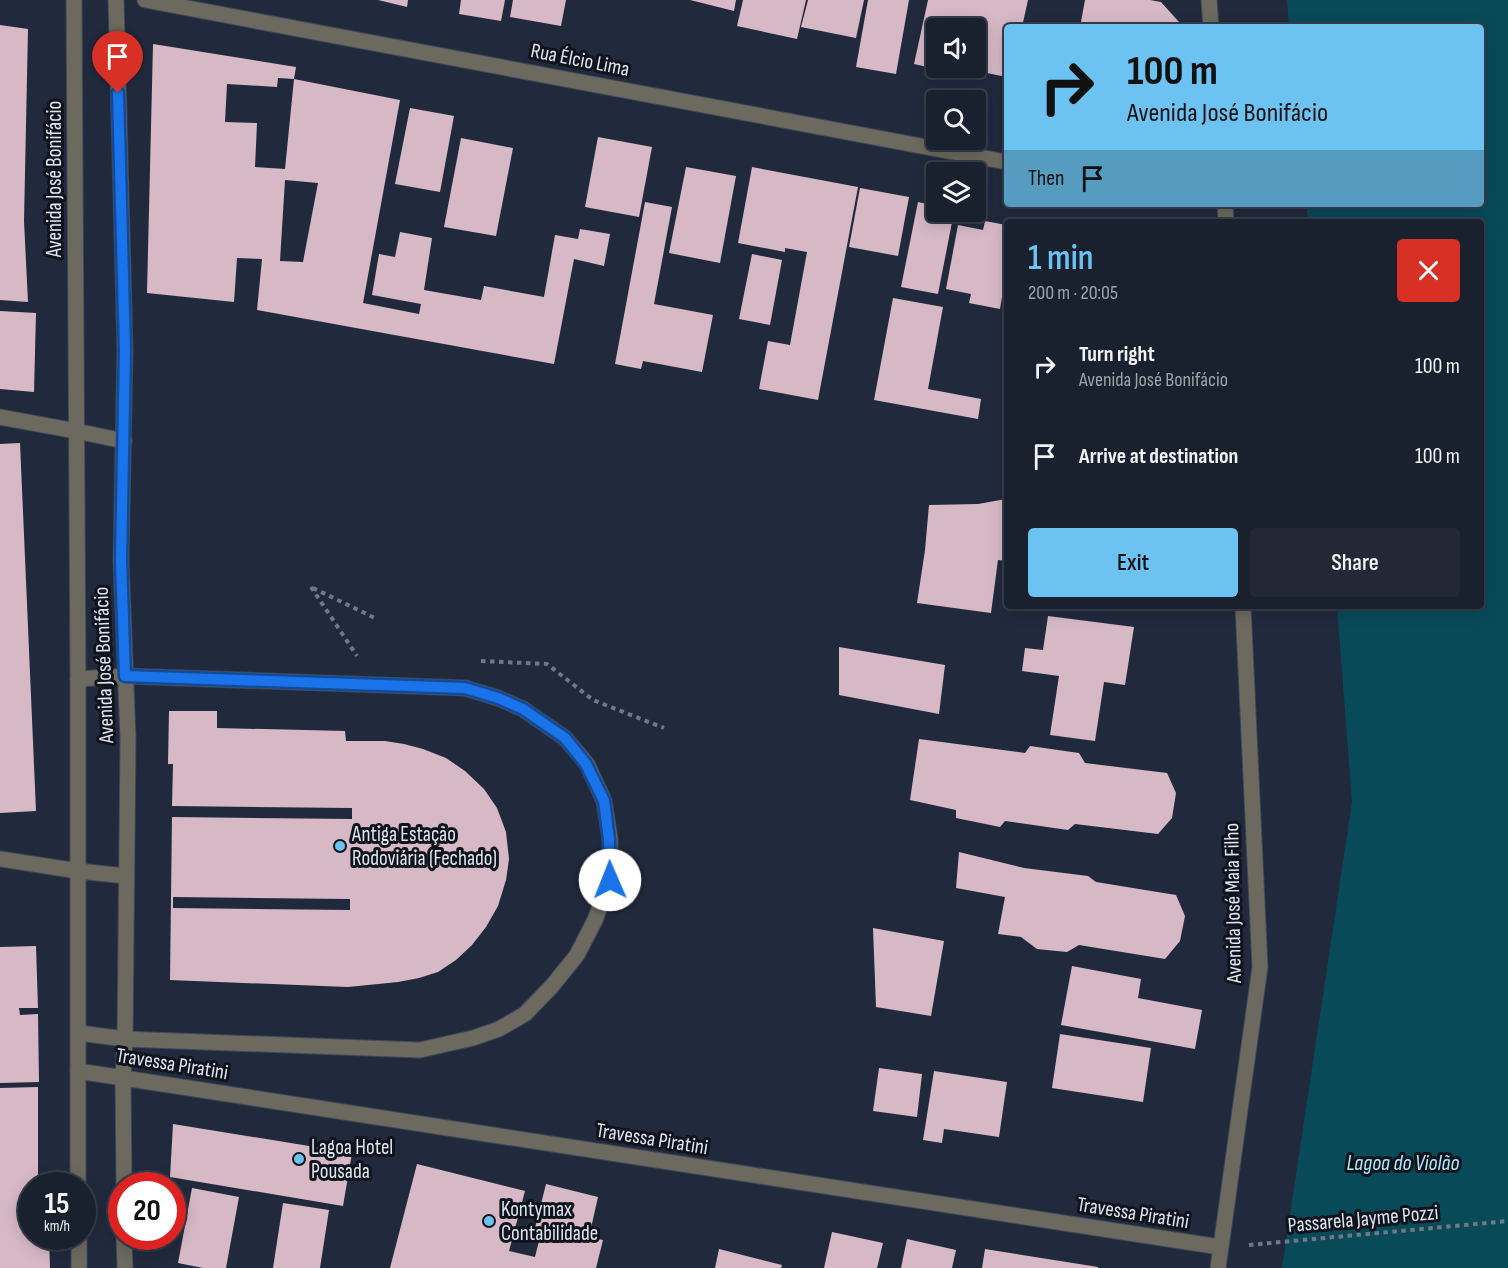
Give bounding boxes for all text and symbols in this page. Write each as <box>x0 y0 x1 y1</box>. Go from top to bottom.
map controls <box>926 18 986 222</box>
button: sound <box>926 18 986 78</box>
pin <box>92 31 143 93</box>
street label: Rua Élcio Lima <box>528 38 632 82</box>
icon: arrive <box>101 40 134 73</box>
text: 100 m <box>1127 46 1218 97</box>
icon: right <box>1028 48 1106 126</box>
button: search <box>926 90 986 150</box>
text: Avenida José Bonifácio <box>1127 97 1328 129</box>
street label: Avenida José Bonifácio <box>42 101 67 258</box>
button: layers <box>926 162 986 222</box>
icon: arrive <box>1076 162 1109 195</box>
text: Then <box>1028 165 1064 192</box>
text: 1 min <box>1028 237 1093 280</box>
button: close <box>1397 239 1460 302</box>
text: 200 m · 20:05 <box>1028 281 1118 305</box>
text: Turn right <box>1079 341 1155 368</box>
icon: right <box>1028 350 1061 383</box>
text: 100 m <box>1415 353 1460 380</box>
text: Avenida José Bonifácio <box>1079 368 1228 392</box>
icon: arrive <box>1028 440 1061 473</box>
text: Arrive at destination <box>1079 443 1238 470</box>
text: 100 m <box>1415 443 1460 470</box>
button: Exit <box>1028 528 1238 597</box>
button: Share <box>1250 528 1460 597</box>
street label: Avenida José Bonifácio <box>89 586 119 745</box>
place label: Antiga Estação Rodoviária (Fechado) <box>351 822 497 871</box>
street label: Avenida José Maia Filho <box>1219 823 1247 984</box>
marker: Antiga Estação Rodoviária (Fechado) <box>333 839 347 853</box>
position arrow <box>578 848 642 912</box>
street label: Travessa Piratini <box>114 1043 230 1085</box>
street label: Travessa Piratini <box>594 1118 710 1160</box>
place label: Lagoa Hotel Pousada <box>311 1135 393 1184</box>
water label: Lagoa do Violão <box>1347 1150 1459 1177</box>
marker: Lagoa Hotel Pousada <box>292 1152 306 1166</box>
speed limit sign: 20 <box>108 1172 186 1250</box>
text: 15 <box>45 1186 70 1222</box>
street label: Travessa Piratini <box>1075 1192 1191 1234</box>
place label: Kontymax Contabilidade <box>501 1197 598 1246</box>
street label: Passarela Jayme Pozzi <box>1287 1200 1439 1238</box>
marker: Kontymax Contabilidade <box>482 1214 496 1228</box>
text: km/h <box>44 1217 70 1236</box>

